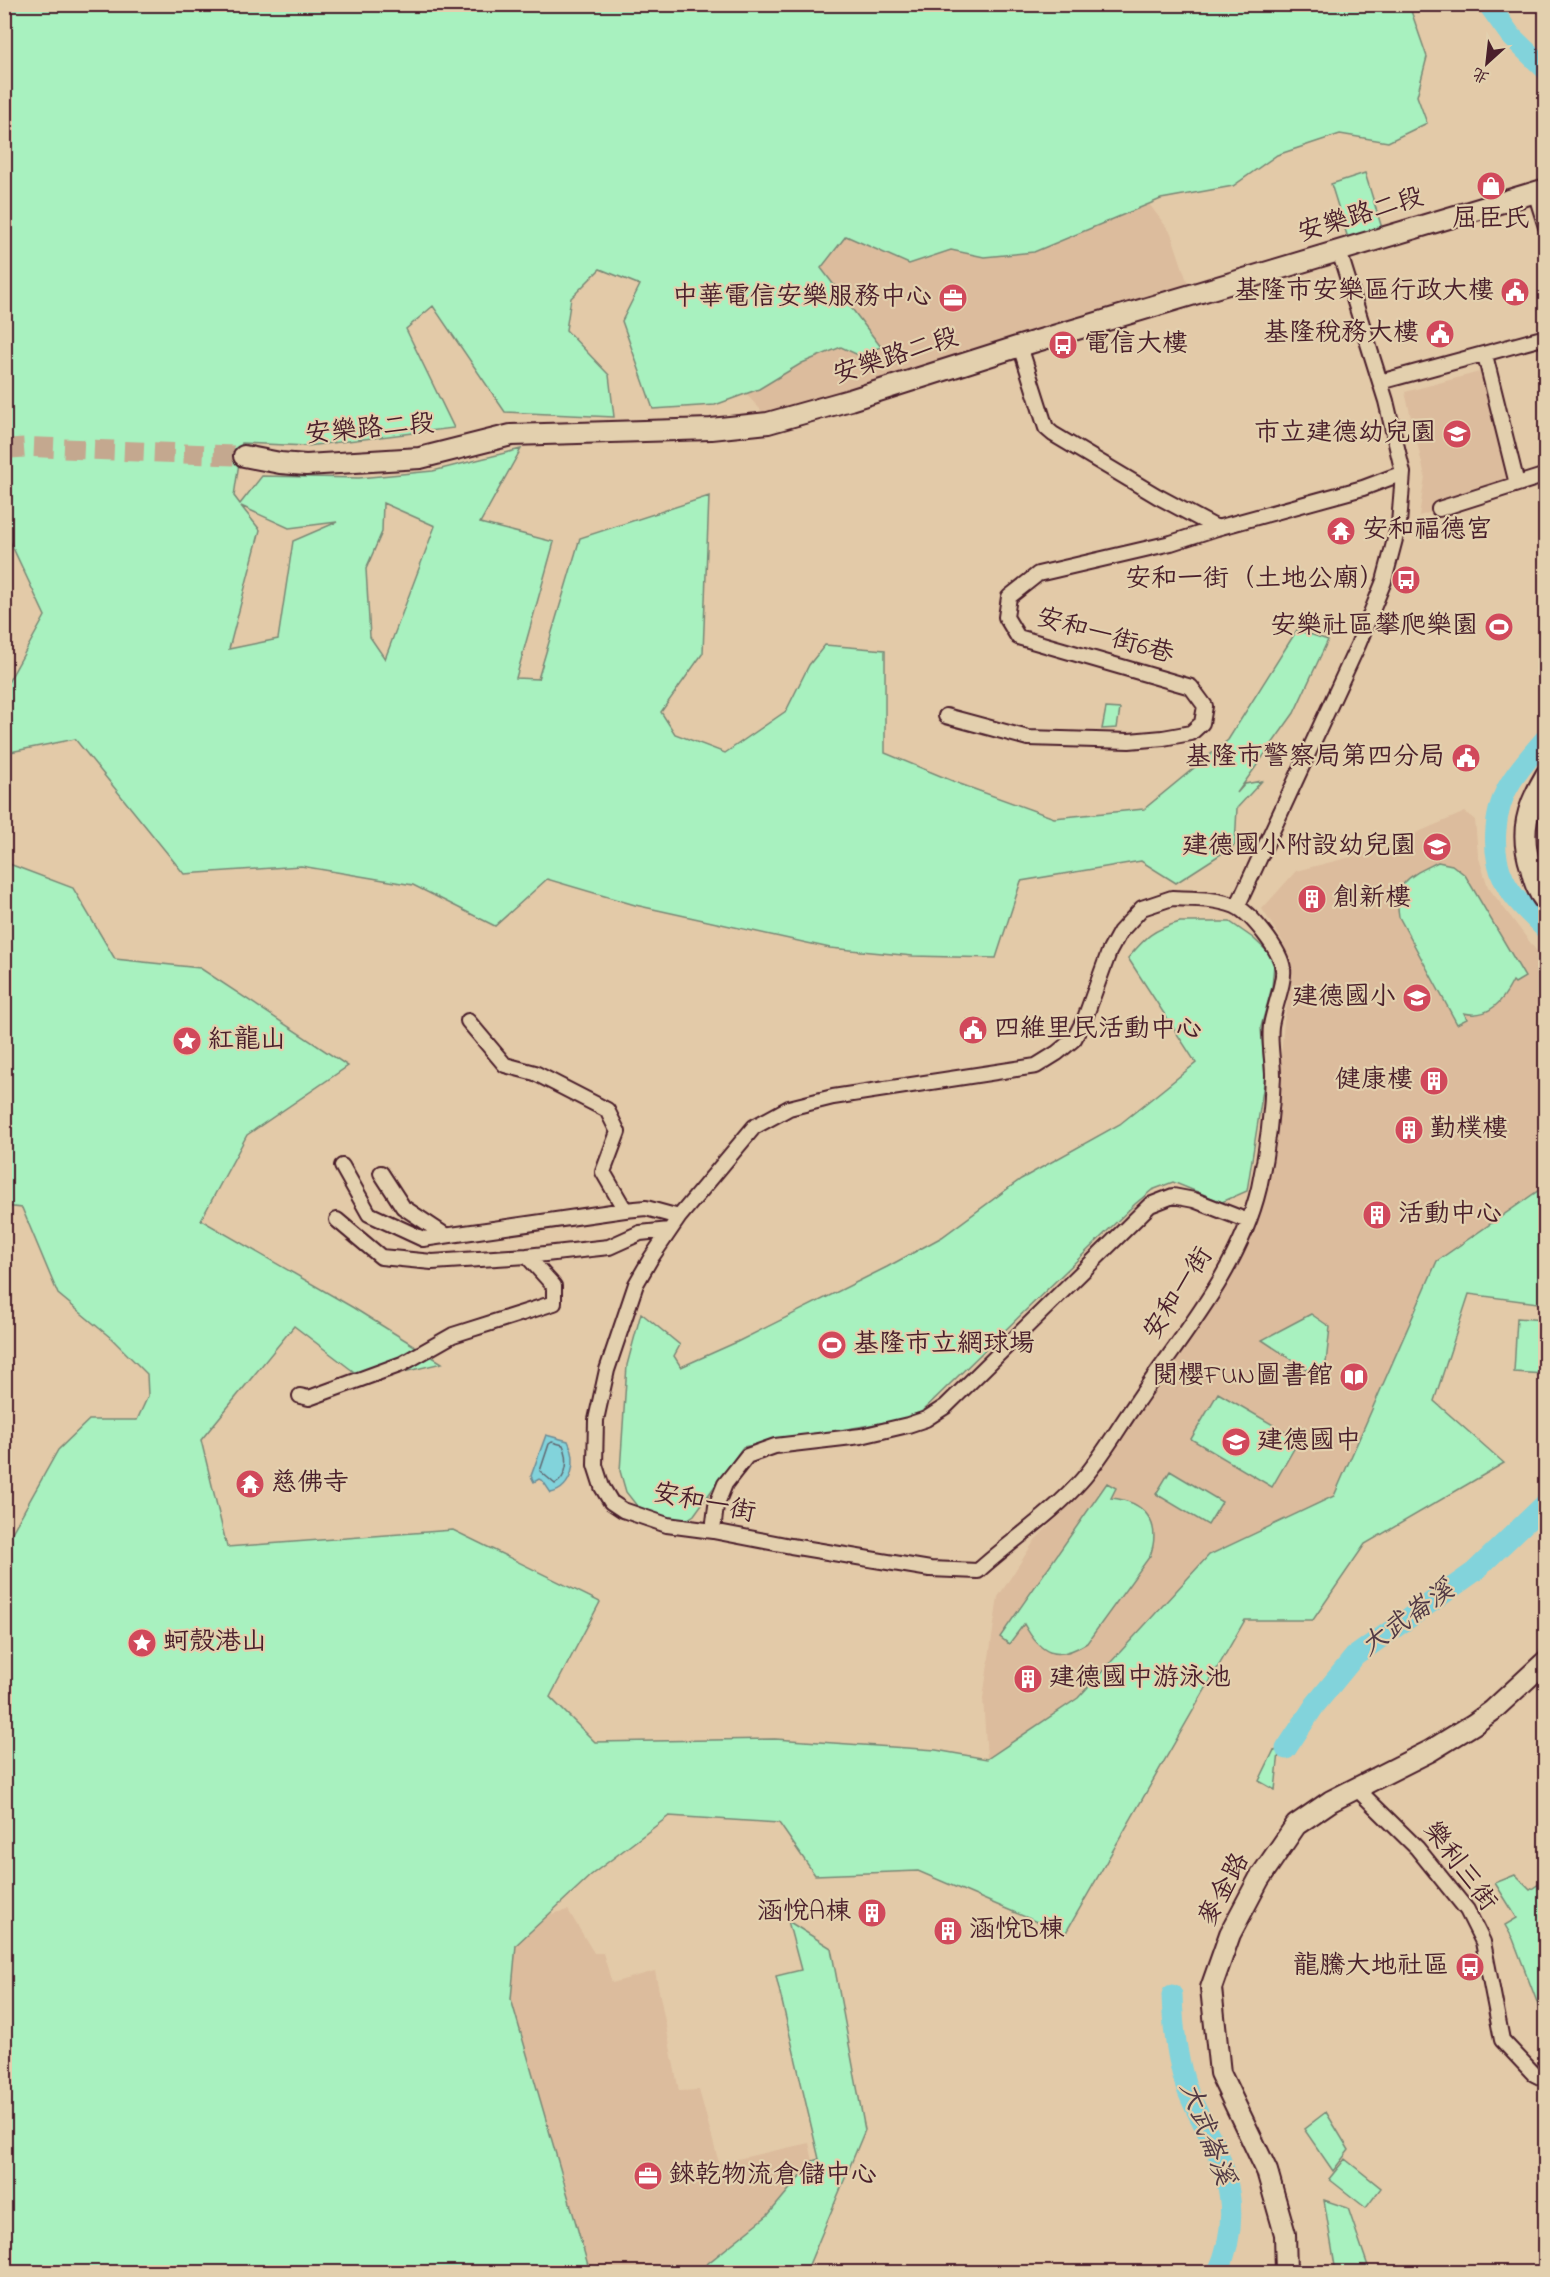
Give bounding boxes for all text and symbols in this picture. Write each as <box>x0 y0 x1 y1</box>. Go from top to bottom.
north arrow <box>1457 33 1517 93</box>
text: 北 <box>1469 60 1494 89</box>
shop icon: 屈臣氏 <box>1475 170 1507 202</box>
street label: 安樂路二段 <box>1293 179 1429 253</box>
place label: 屈臣氏 <box>1452 201 1530 239</box>
place label: 基隆市安樂區行政大樓 <box>1234 273 1494 311</box>
public building icon: 基隆市安樂區行政大樓 <box>1499 276 1531 308</box>
place label: 中華電信安樂服務中心 <box>672 279 932 317</box>
office icon: 中華電信安樂服務中心 <box>937 282 969 314</box>
place label: 基隆稅務大樓 <box>1263 315 1419 353</box>
public building icon: 基隆稅務大樓 <box>1424 318 1456 350</box>
street label: 安樂路二段 <box>828 319 964 395</box>
place label: 電信大樓 <box>1084 326 1188 364</box>
bus stop icon: 電信大樓 <box>1047 329 1079 361</box>
street label: 安樂路二段 <box>304 405 436 455</box>
place label: 市立建德幼兒園 <box>1254 415 1436 453</box>
school or university icon: 市立建德幼兒園 <box>1441 418 1473 450</box>
place label: 安和福德宮 <box>1362 512 1492 550</box>
temple icon: 安和福德宮 <box>1325 515 1357 547</box>
place label: 安和一街（土地公廟） <box>1125 561 1385 599</box>
bus stop icon: 安和一街（土地公廟） <box>1390 564 1422 596</box>
street label: 安和一街6巷 <box>1032 599 1178 675</box>
place label: 安樂社區攀爬樂園 <box>1270 608 1478 646</box>
sports icon: 安樂社區攀爬樂園 <box>1483 611 1515 643</box>
place label: 基隆市警察局第四分局 <box>1185 739 1445 777</box>
public building icon: 基隆市警察局第四分局 <box>1450 742 1482 774</box>
place label: 建德國小附設幼兒園 <box>1182 828 1416 866</box>
school or university icon: 建德國小附設幼兒園 <box>1421 831 1453 863</box>
place label: 創新樓 <box>1333 880 1411 918</box>
building icon: 創新樓 <box>1296 883 1328 915</box>
place label: 建德國小 <box>1292 979 1396 1017</box>
school or university icon: 建德國小 <box>1401 982 1433 1014</box>
place label: 四維里民活動中心 <box>994 1011 1202 1049</box>
public building icon: 四維里民活動中心 <box>957 1014 989 1046</box>
place label: 紅龍山 <box>208 1022 286 1060</box>
place icon: 紅龍山 <box>171 1025 203 1057</box>
place label: 健康樓 <box>1335 1062 1413 1100</box>
building icon: 健康樓 <box>1418 1065 1450 1097</box>
place label: 勤樸樓 <box>1430 1111 1508 1149</box>
building icon: 勤樸樓 <box>1393 1114 1425 1146</box>
place label: 活動中心 <box>1398 1196 1502 1234</box>
building icon: 活動中心 <box>1361 1199 1393 1231</box>
street label: 安和一街 <box>1135 1240 1223 1348</box>
place label: 基隆市立網球場 <box>853 1326 1035 1364</box>
sports icon: 基隆市立網球場 <box>816 1329 848 1361</box>
place label: 閱櫻FUN圖書館 <box>1152 1358 1333 1396</box>
library icon: 閱櫻FUN圖書館 <box>1338 1361 1370 1393</box>
place label: 建德國中 <box>1257 1423 1361 1461</box>
school or university icon: 建德國中 <box>1220 1426 1252 1458</box>
place label: 慈佛寺 <box>271 1465 349 1503</box>
temple icon: 慈佛寺 <box>234 1468 266 1500</box>
street label: 安和一街 <box>649 1475 759 1533</box>
water label: 大武崙溪 <box>1353 1570 1465 1667</box>
place label: 蚵殼港山 <box>163 1624 267 1662</box>
place icon: 蚵殼港山 <box>126 1627 158 1659</box>
place label: 建德國中游泳池 <box>1049 1660 1231 1698</box>
building icon: 建德國中游泳池 <box>1012 1663 1044 1695</box>
street label: 樂利三街 <box>1413 1814 1505 1920</box>
street label: 麥金路 <box>1190 1847 1260 1933</box>
place label: 涵悅A棟 <box>757 1894 851 1932</box>
building icon: 涵悅A棟 <box>856 1897 888 1929</box>
place label: 涵悅B棟 <box>969 1912 1065 1950</box>
building icon: 涵悅B棟 <box>932 1915 964 1947</box>
place label: 龍騰大地社區 <box>1293 1948 1449 1986</box>
bus stop icon: 龍騰大地社區 <box>1454 1951 1486 1983</box>
water label: 大武崙溪 <box>1168 2077 1244 2193</box>
place label: 錸乾物流倉儲中心 <box>669 2157 877 2195</box>
office icon: 錸乾物流倉儲中心 <box>632 2160 664 2192</box>

